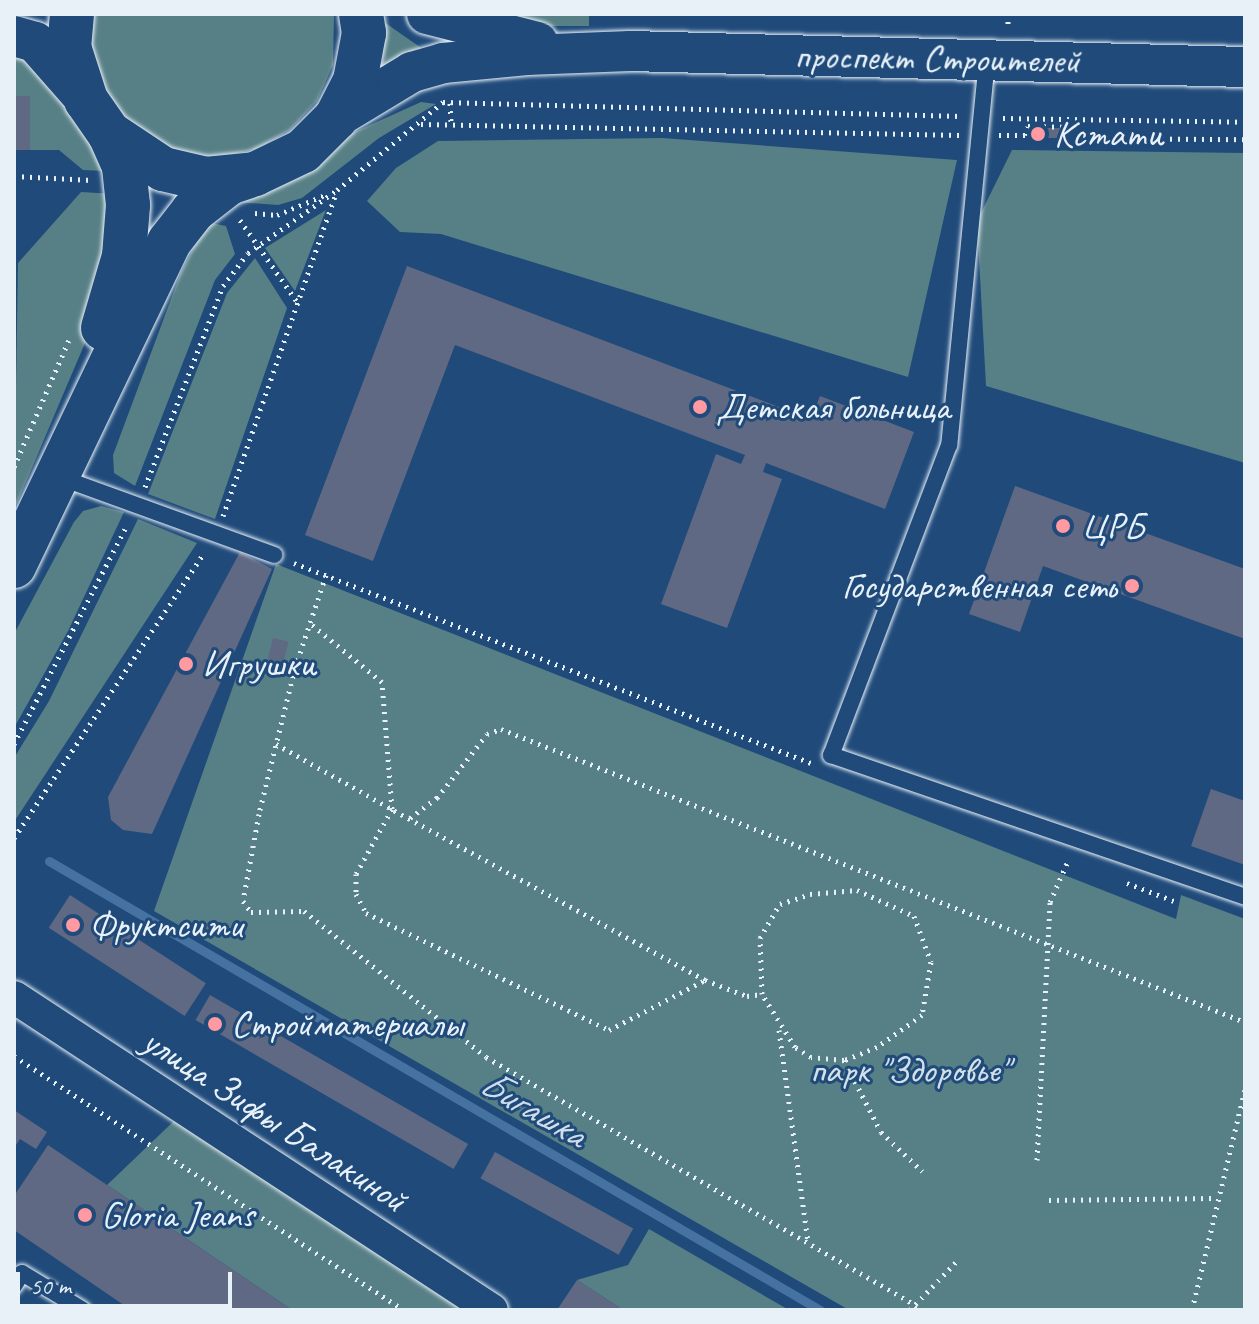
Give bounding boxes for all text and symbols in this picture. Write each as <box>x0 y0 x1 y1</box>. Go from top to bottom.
street label: проспект Строителей <box>794 33 1080 83</box>
place label: Кстати <box>1054 111 1163 157</box>
marker: Кстати <box>1029 125 1047 143</box>
place label: Детская больница <box>716 384 950 430</box>
marker: Детская больница <box>691 398 709 416</box>
place label: ЦРБ <box>1081 503 1144 549</box>
marker: ЦРБ <box>1052 515 1074 537</box>
place label: Государственная сеть <box>837 563 1116 609</box>
marker: Государственная сеть <box>1123 577 1141 595</box>
place label: Игрушки <box>202 641 316 687</box>
marker: Игрушки <box>177 655 195 673</box>
place label: Фруктсити <box>89 902 242 948</box>
marker: Фруктсити <box>64 916 82 934</box>
place label: Стройматериалы <box>231 1001 463 1047</box>
marker: Стройматериалы <box>206 1015 224 1033</box>
street label: улица Зифы Балакиной <box>135 1018 415 1222</box>
park label: парк "Здоровье" <box>810 1047 1008 1093</box>
water label: Бигашка <box>471 1058 595 1158</box>
place label: Gloria Jeans <box>101 1192 254 1238</box>
marker: Gloria Jeans <box>76 1206 94 1224</box>
scale bar <box>20 1256 236 1306</box>
text: 50 m <box>30 1271 71 1301</box>

